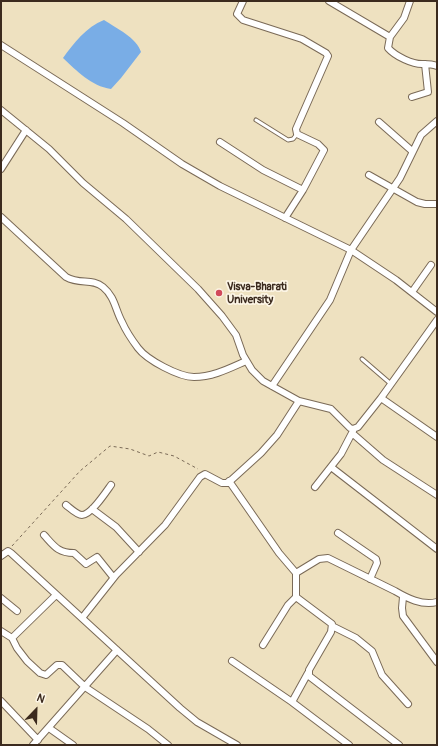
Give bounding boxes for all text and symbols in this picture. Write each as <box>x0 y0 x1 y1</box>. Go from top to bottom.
place label: Visva-Bharati University <box>227 280 287 306</box>
marker: Visva-Bharati University <box>214 288 224 298</box>
north arrow <box>16 690 56 730</box>
text: N <box>35 691 47 706</box>

